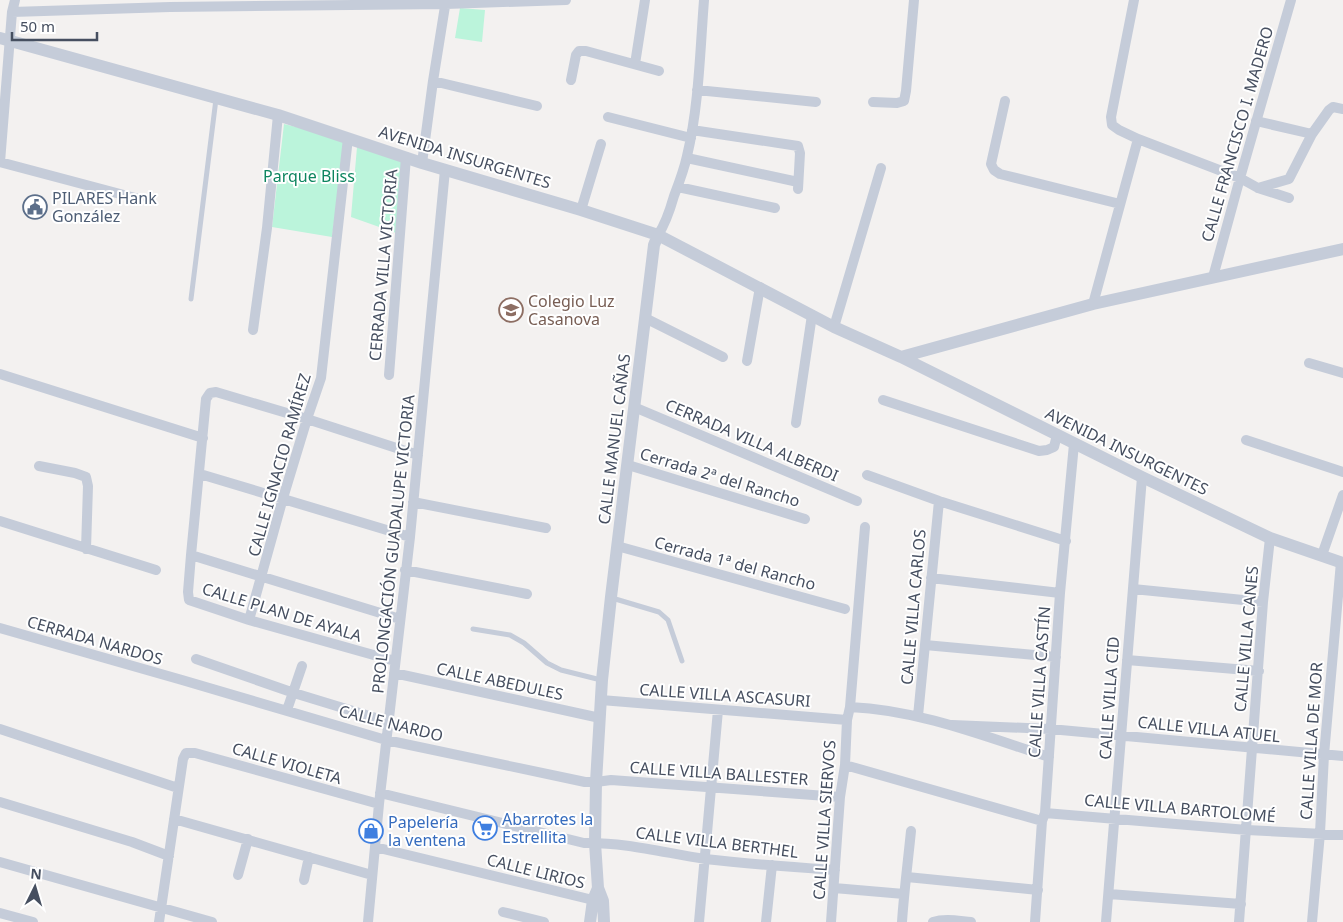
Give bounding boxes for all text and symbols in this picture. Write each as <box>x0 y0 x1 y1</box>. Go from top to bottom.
scale bar <box>12 10 98 42</box>
text: 50 m <box>20 16 55 36</box>
street label: CALLE FRANCISCO I. MADERO <box>1196 24 1278 244</box>
street label: AVENIDA INSURGENTES <box>376 120 554 194</box>
park label: Parque Bliss <box>263 165 355 187</box>
street label: CERRADA VILLA VICTORIA <box>364 167 402 362</box>
place label: PILARES Hank González <box>52 187 157 227</box>
public building icon: PILARES Hank González <box>22 194 48 220</box>
place label: Colegio Luz Casanova <box>528 290 615 330</box>
school or university icon: Colegio Luz Casanova <box>498 297 524 323</box>
street label: CALLE MANUEL CAÑAS <box>593 352 635 526</box>
street label: CALLE IGNACIO RAMÍREZ <box>242 371 316 559</box>
street label: PROLONGACIÓN GUADALUPE VICTORIA <box>366 393 420 694</box>
street label: CERRADA VILLA ALBERDI <box>662 394 842 486</box>
street label: AVENIDA INSURGENTES <box>1042 402 1212 500</box>
street label: Cerrada 2ª del Rancho <box>637 442 803 512</box>
street label: CALLE VILLA CARLOS <box>895 528 931 686</box>
street label: Cerrada 1ª del Rancho <box>652 531 818 595</box>
street label: CALLE VILLA CANES <box>1229 565 1263 713</box>
street label: CALLE PLAN DE AYALA <box>200 577 365 647</box>
street label: CALLE VILLA CASTÍN <box>1023 605 1055 759</box>
street label: CERRADA NARDOS <box>25 610 166 670</box>
street label: CALLE VILLA CID <box>1094 636 1124 760</box>
street label: CALLE ABEDULES <box>435 657 566 705</box>
street label: CALLE VILLA DE MOR <box>1295 661 1327 821</box>
street label: CALLE VILLA ASCASURI <box>639 678 811 712</box>
street label: CALLE NARDO <box>337 699 445 747</box>
street label: CALLE VILLA ATUEL <box>1137 711 1281 747</box>
street label: CALLE VIOLETA <box>230 737 345 789</box>
street label: CALLE VILLA SIERVOS <box>807 739 841 901</box>
street label: CALLE VILLA BALLESTER <box>629 756 809 790</box>
street label: CALLE VILLA BARTOLOMÉ <box>1083 789 1277 827</box>
place label: Abarrotes la Estrellita <box>502 808 593 848</box>
place label: Papelería la ventena <box>388 811 466 851</box>
supermarket icon: Abarrotes la Estrellita <box>472 815 498 841</box>
shop icon: Papelería la ventena <box>358 818 384 844</box>
street label: CALLE VILLA BERTHEL <box>634 821 800 863</box>
street label: CALLE LIRIOS <box>485 848 588 894</box>
north arrow <box>10 862 60 912</box>
text: N <box>30 864 43 884</box>

